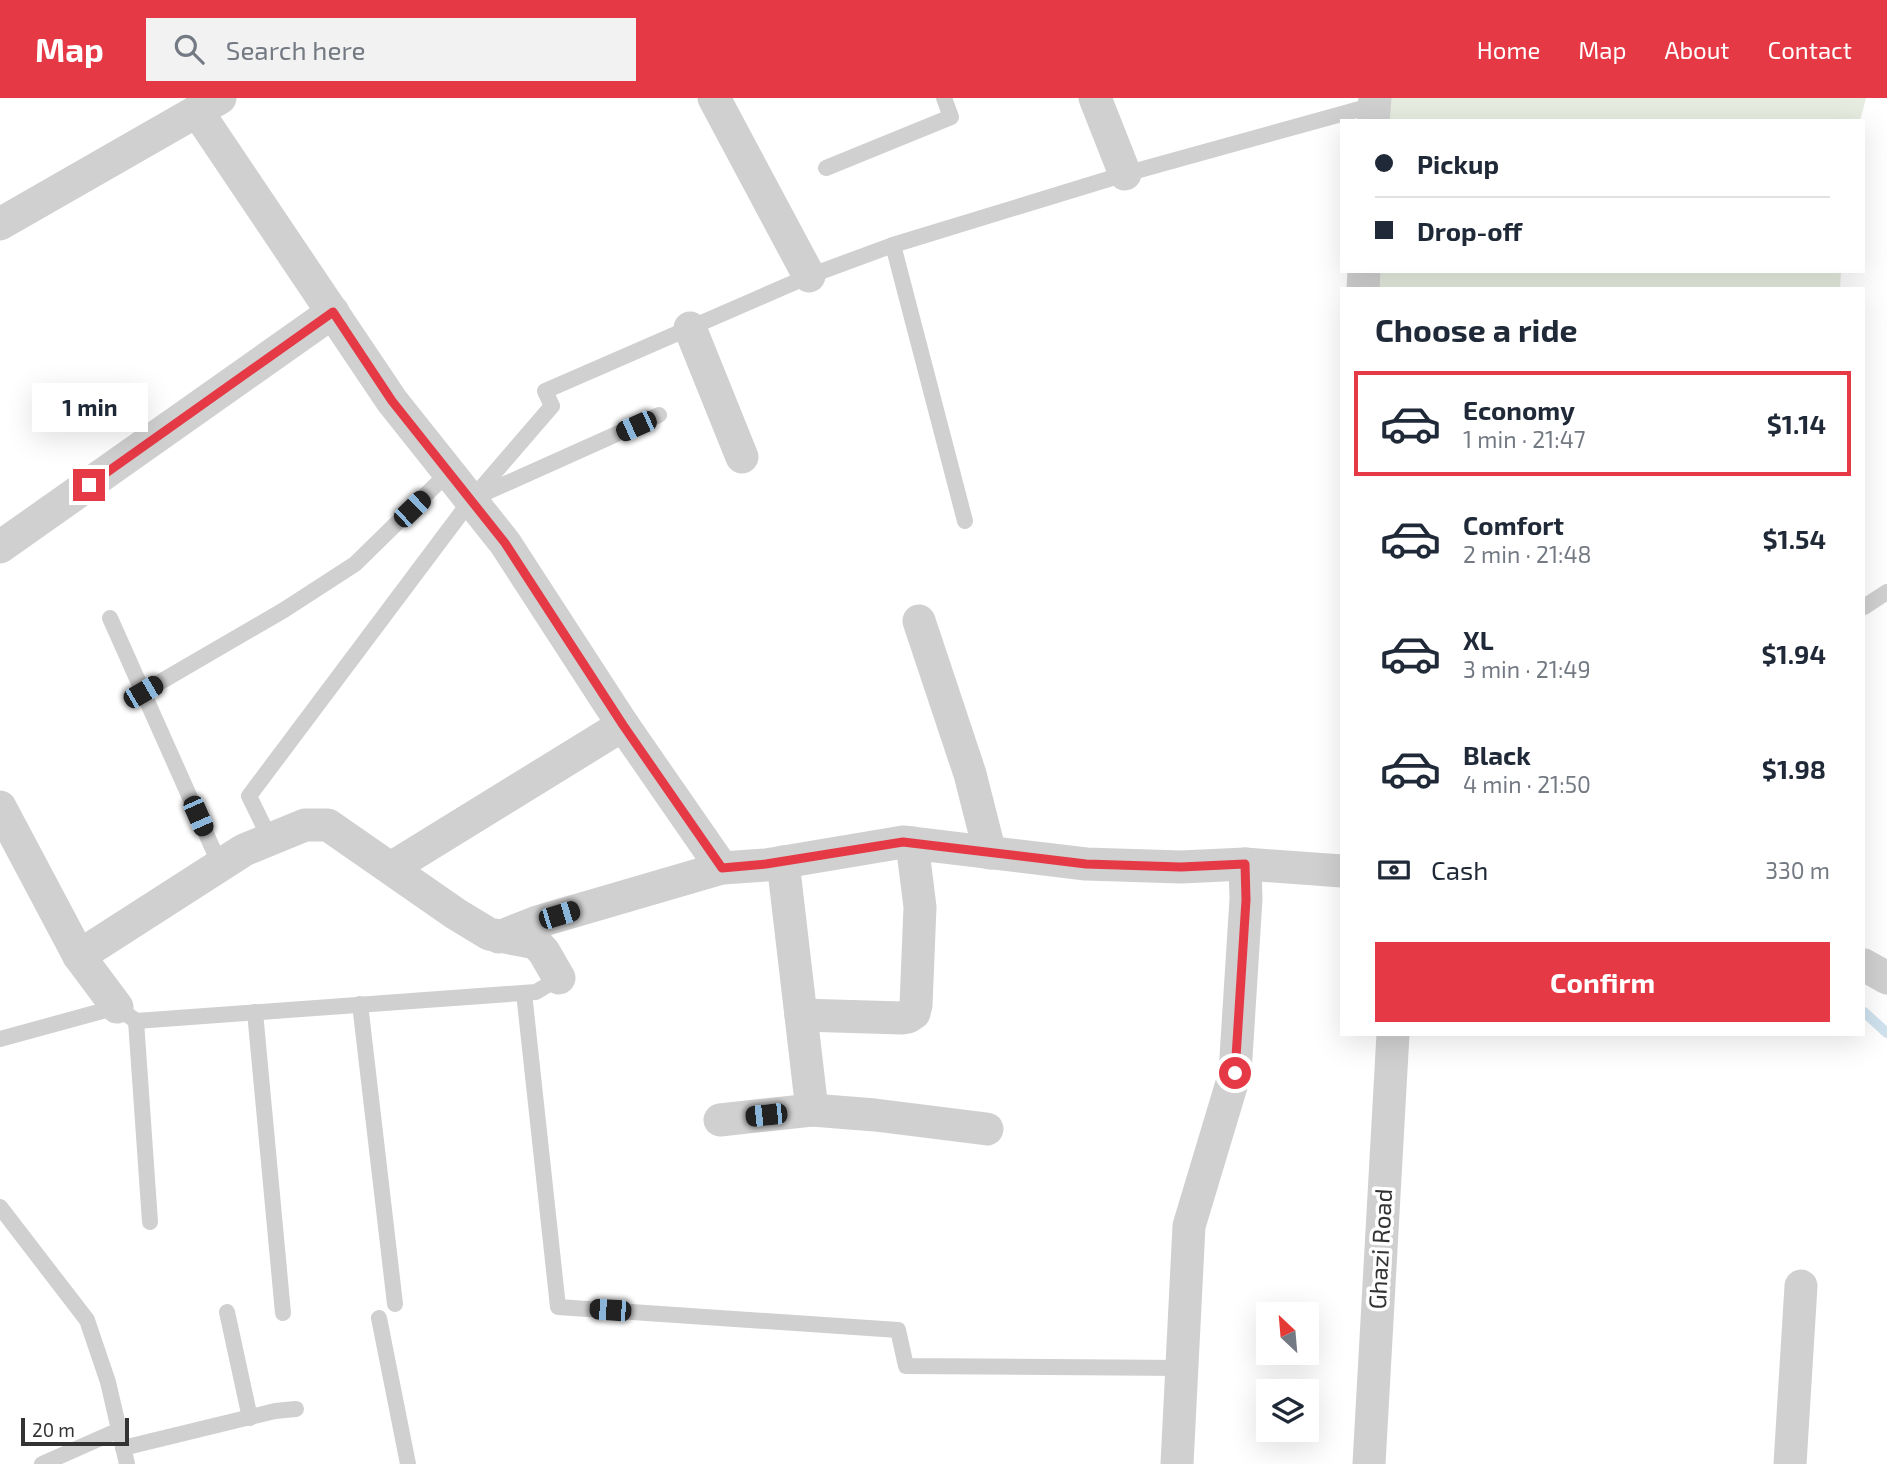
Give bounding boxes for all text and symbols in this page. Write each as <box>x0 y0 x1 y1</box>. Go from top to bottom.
search box <box>146 18 636 81</box>
text: Map <box>35 29 104 69</box>
icon: search <box>170 30 208 68</box>
text: Search here <box>226 34 365 65</box>
text: Home <box>1477 35 1540 64</box>
text: Map <box>1578 35 1626 64</box>
text: About <box>1664 35 1730 64</box>
text: Contact <box>1768 35 1852 64</box>
text: Pickup <box>1417 148 1499 179</box>
text: Drop-off <box>1417 215 1522 246</box>
text: Choose a ride <box>1375 310 1578 348</box>
callout: 1 min <box>31 384 147 432</box>
icon: car <box>1379 392 1442 455</box>
text: 1 min <box>62 393 118 421</box>
text: Economy <box>1463 394 1575 425</box>
car <box>613 408 660 444</box>
text: $1.14 <box>1767 408 1826 439</box>
text: 1 min · 21:47 <box>1463 425 1586 453</box>
route end <box>73 469 105 501</box>
car <box>390 487 435 531</box>
icon: car <box>1379 507 1442 570</box>
text: Comfort <box>1463 509 1564 540</box>
text: $1.54 <box>1762 523 1826 554</box>
text: 2 min · 21:48 <box>1463 540 1592 568</box>
icon: car <box>1379 622 1442 685</box>
text: XL <box>1463 624 1494 655</box>
text: $1.94 <box>1761 638 1826 669</box>
text: 3 min · 21:49 <box>1463 655 1591 683</box>
car <box>120 672 167 712</box>
icon: car <box>1379 737 1442 800</box>
text: Black <box>1463 739 1531 770</box>
text: $1.98 <box>1762 753 1826 784</box>
text: 4 min · 21:50 <box>1463 770 1591 798</box>
car <box>180 793 217 839</box>
icon: cash <box>1375 851 1413 889</box>
text: Cash <box>1431 854 1488 885</box>
text: 330 m <box>1765 856 1830 884</box>
car <box>536 899 583 931</box>
button: Confirm <box>1375 942 1830 1022</box>
route start <box>1219 1057 1251 1089</box>
car <box>745 1102 788 1128</box>
street label: Ghazi Road <box>1362 1188 1397 1310</box>
car <box>589 1298 632 1322</box>
north arrow <box>1256 1302 1320 1365</box>
map controls <box>1256 1302 1319 1442</box>
button: layers <box>1256 1379 1319 1442</box>
scale bar <box>21 1415 130 1447</box>
text: 20 m <box>32 1418 75 1441</box>

